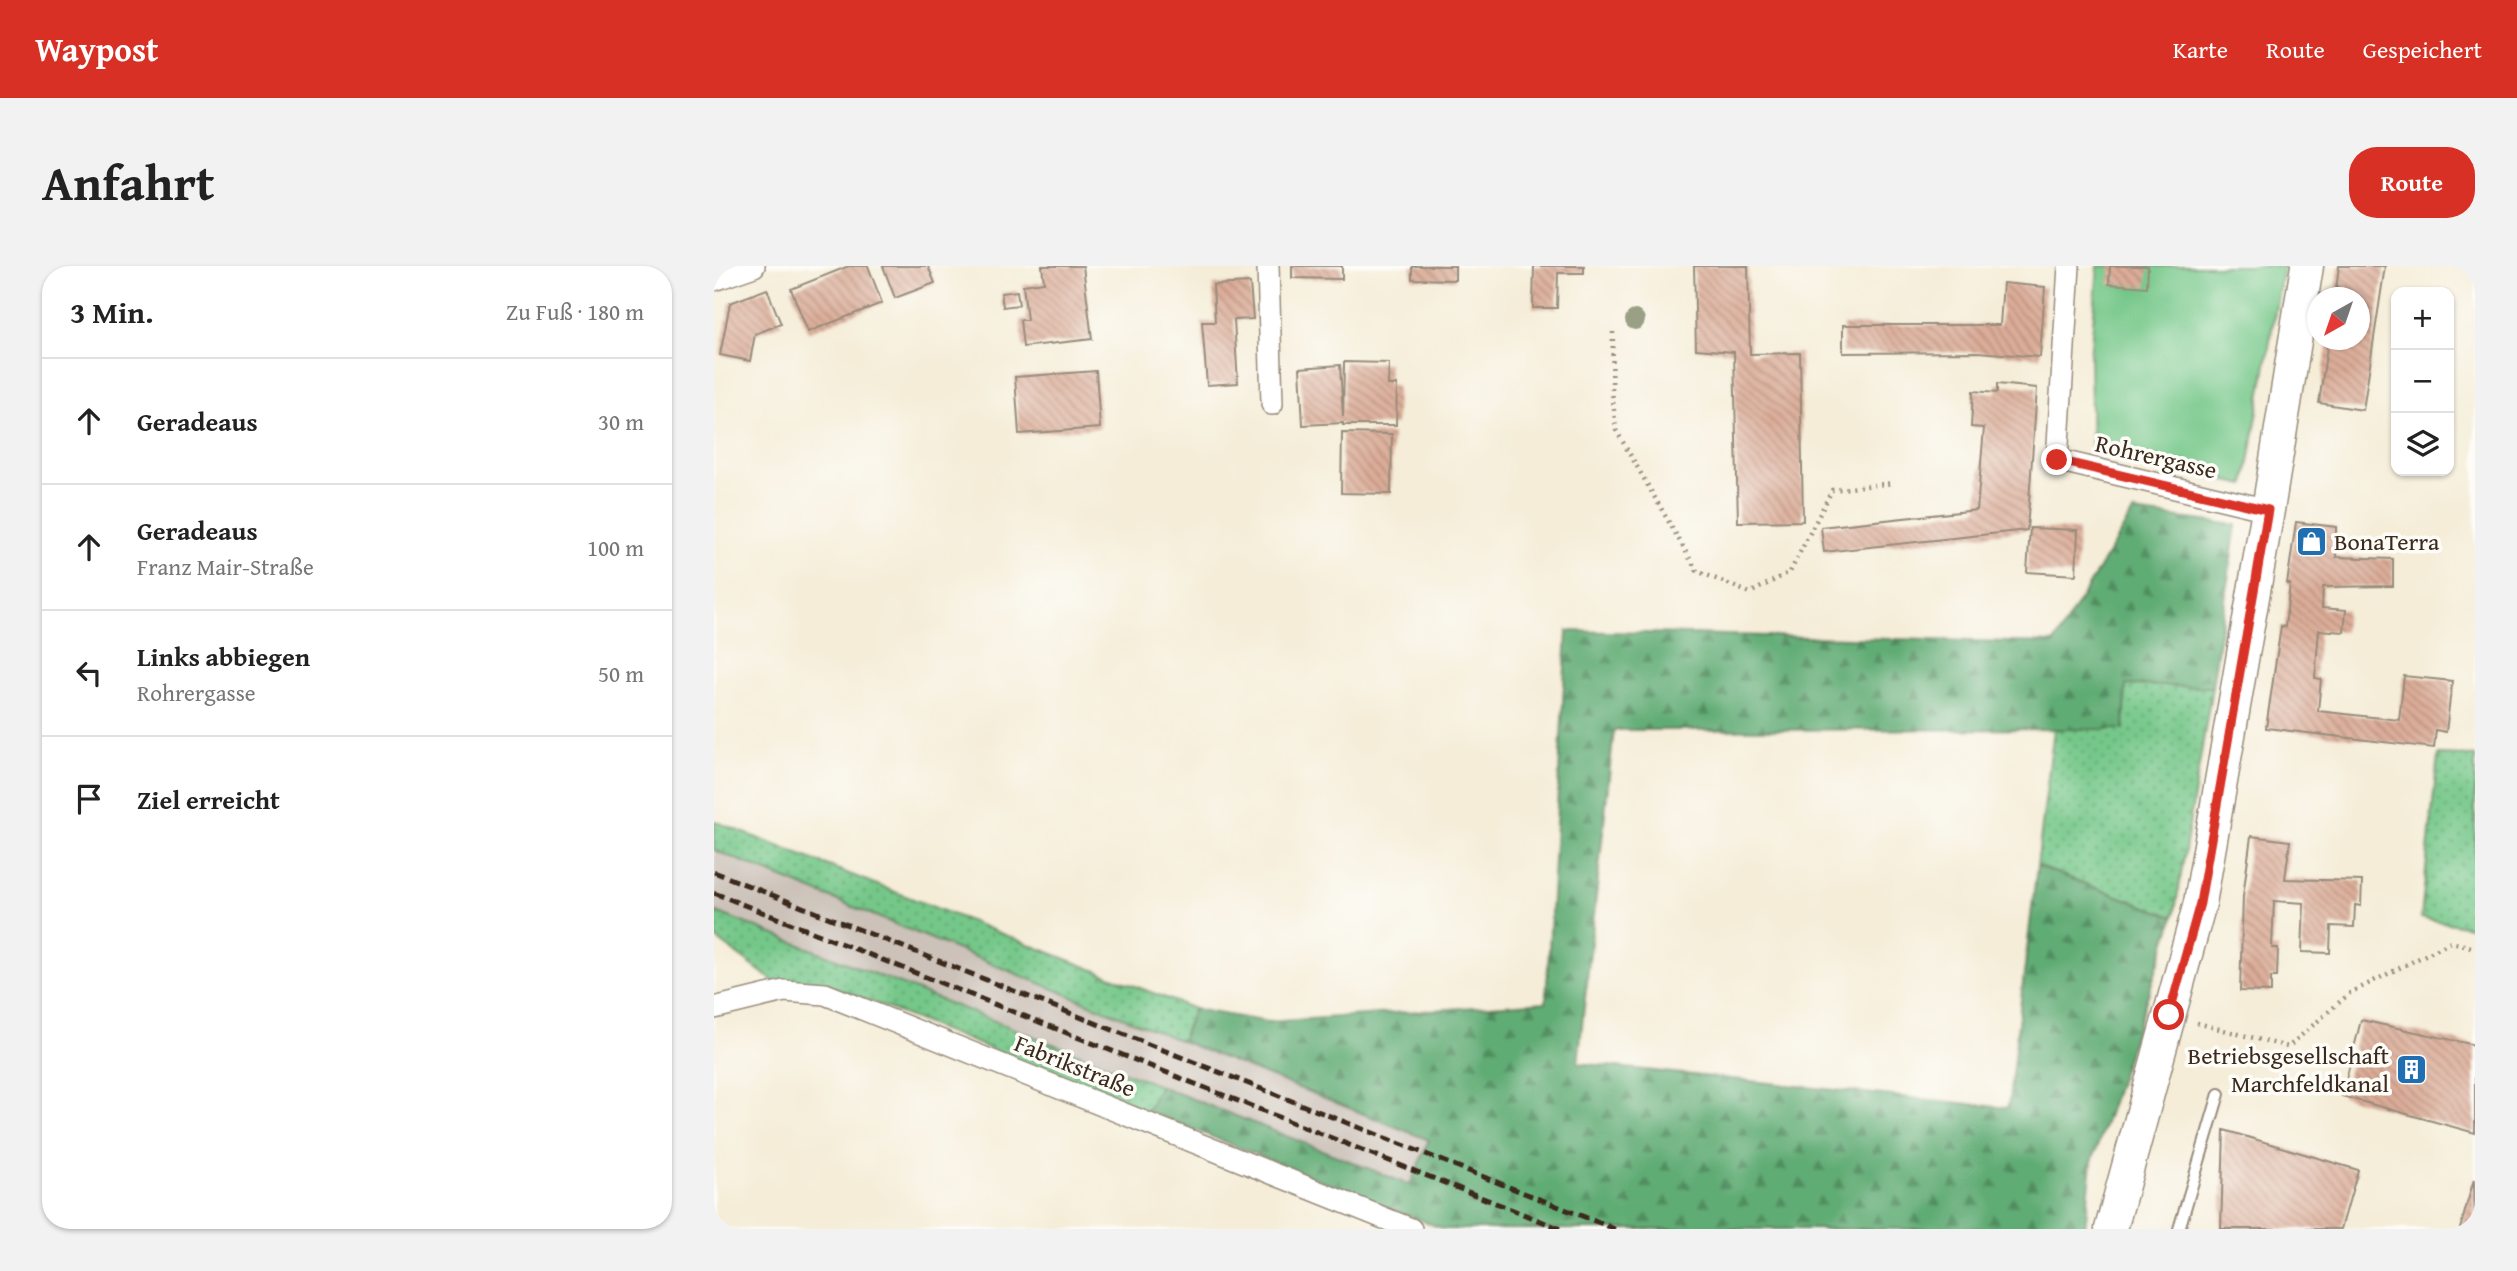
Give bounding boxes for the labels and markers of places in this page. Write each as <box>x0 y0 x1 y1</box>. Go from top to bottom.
place label: BonaTerra <box>2334 524 2440 559</box>
shop icon: BonaTerra <box>2294 525 2328 559</box>
place label: Betriebsgesellschaft Marchfeldkanal <box>2188 1038 2390 1101</box>
building icon: Betriebsgesellschaft Marchfeldkanal <box>2395 1053 2429 1087</box>

